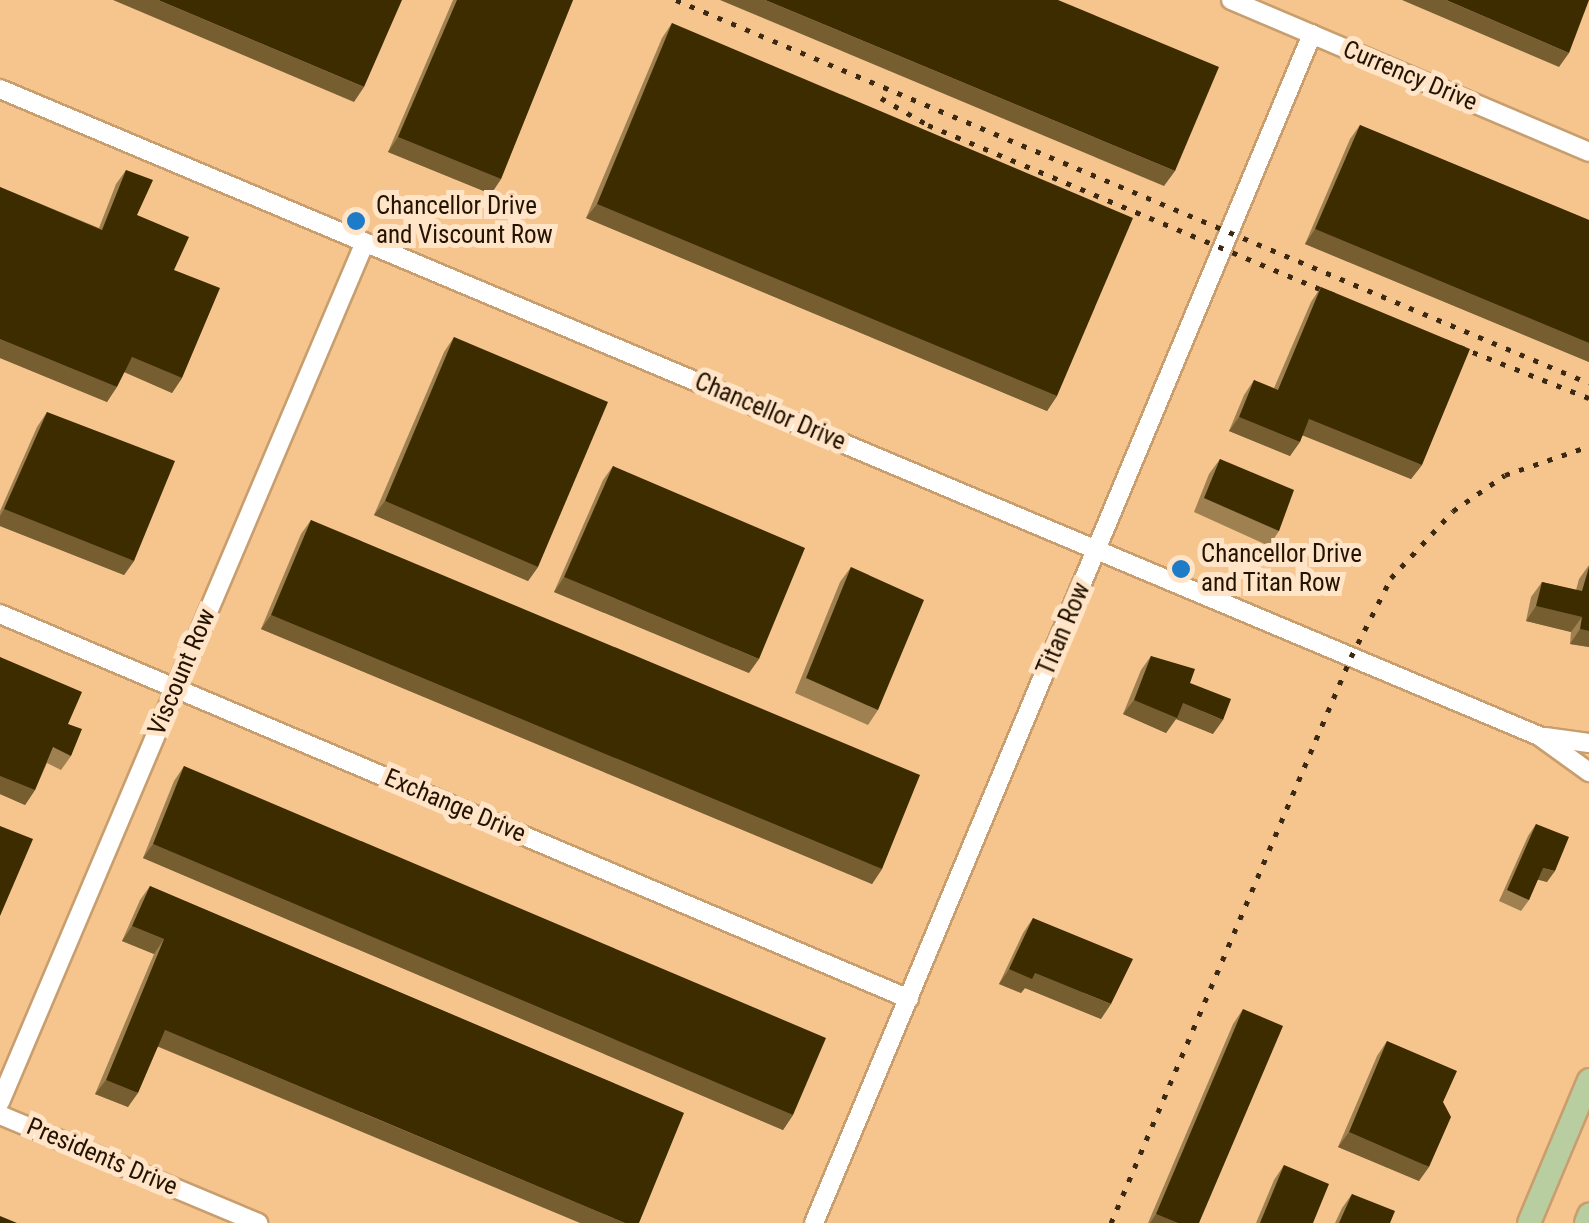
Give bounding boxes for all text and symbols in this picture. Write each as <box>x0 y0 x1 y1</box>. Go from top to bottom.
street label: Currency Drive <box>1338 34 1482 118</box>
place label: Chancellor Drive and Viscount Row <box>376 192 553 251</box>
marker: Chancellor Drive and Viscount Row <box>345 210 367 232</box>
street label: Chancellor Drive <box>690 367 850 457</box>
place label: Chancellor Drive and Titan Row <box>1201 540 1362 599</box>
marker: Chancellor Drive and Titan Row <box>1170 558 1192 580</box>
street label: Titan Row <box>1031 578 1097 680</box>
street label: Viscount Row <box>142 604 222 740</box>
street label: Exchange Drive <box>380 763 530 849</box>
street label: Presidents Drive <box>22 1112 182 1202</box>

